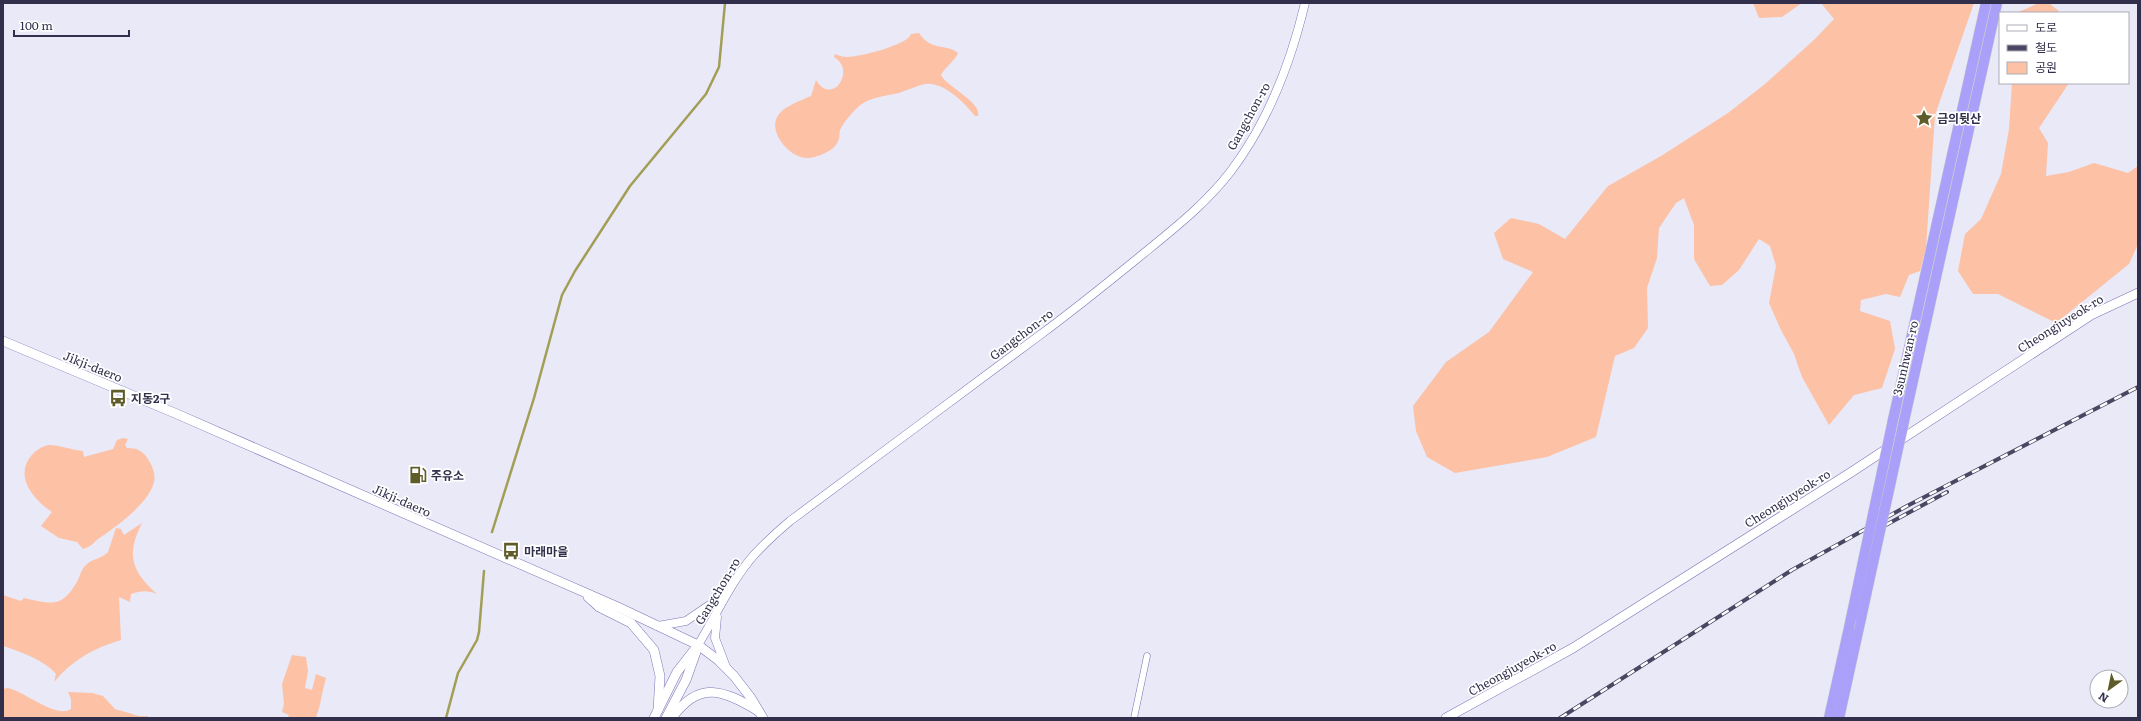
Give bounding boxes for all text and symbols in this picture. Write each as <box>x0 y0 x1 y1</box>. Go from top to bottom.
scale bar <box>14 12 129 38</box>
legend <box>1999 12 2129 84</box>
text: 100 m <box>20 16 53 34</box>
text: 도로 <box>2035 18 2057 36</box>
text: 철도 <box>2035 38 2057 56</box>
text: 공원 <box>2035 58 2057 76</box>
street label: Gangchon-ro <box>1222 79 1274 153</box>
place icon: 금의뒷산 <box>1914 108 1934 128</box>
place label: 금의뒷산 <box>1937 109 1981 127</box>
street label: Cheongjuyeok-ro <box>2014 289 2106 357</box>
street label: Gangchon-ro <box>986 304 1056 364</box>
street label: 3sunhwan-ro <box>1888 319 1922 397</box>
street label: Jikji-daero <box>61 346 125 386</box>
bus stop icon: 지동2구 <box>108 388 128 408</box>
place label: 지동2구 <box>131 389 171 407</box>
street label: Cheongjuyeok-ro <box>1741 464 1833 532</box>
fuel station icon: 주유소 <box>408 465 428 485</box>
place label: 주유소 <box>431 466 464 484</box>
street label: Jikji-daero <box>370 479 434 521</box>
bus stop icon: 마래마을 <box>501 541 521 561</box>
place label: 마래마을 <box>524 542 568 560</box>
street label: Gangchon-ro <box>690 554 744 628</box>
street label: Cheongjuyeok-ro <box>1465 636 1559 700</box>
north arrow <box>2089 669 2129 709</box>
text: N <box>2095 689 2111 707</box>

